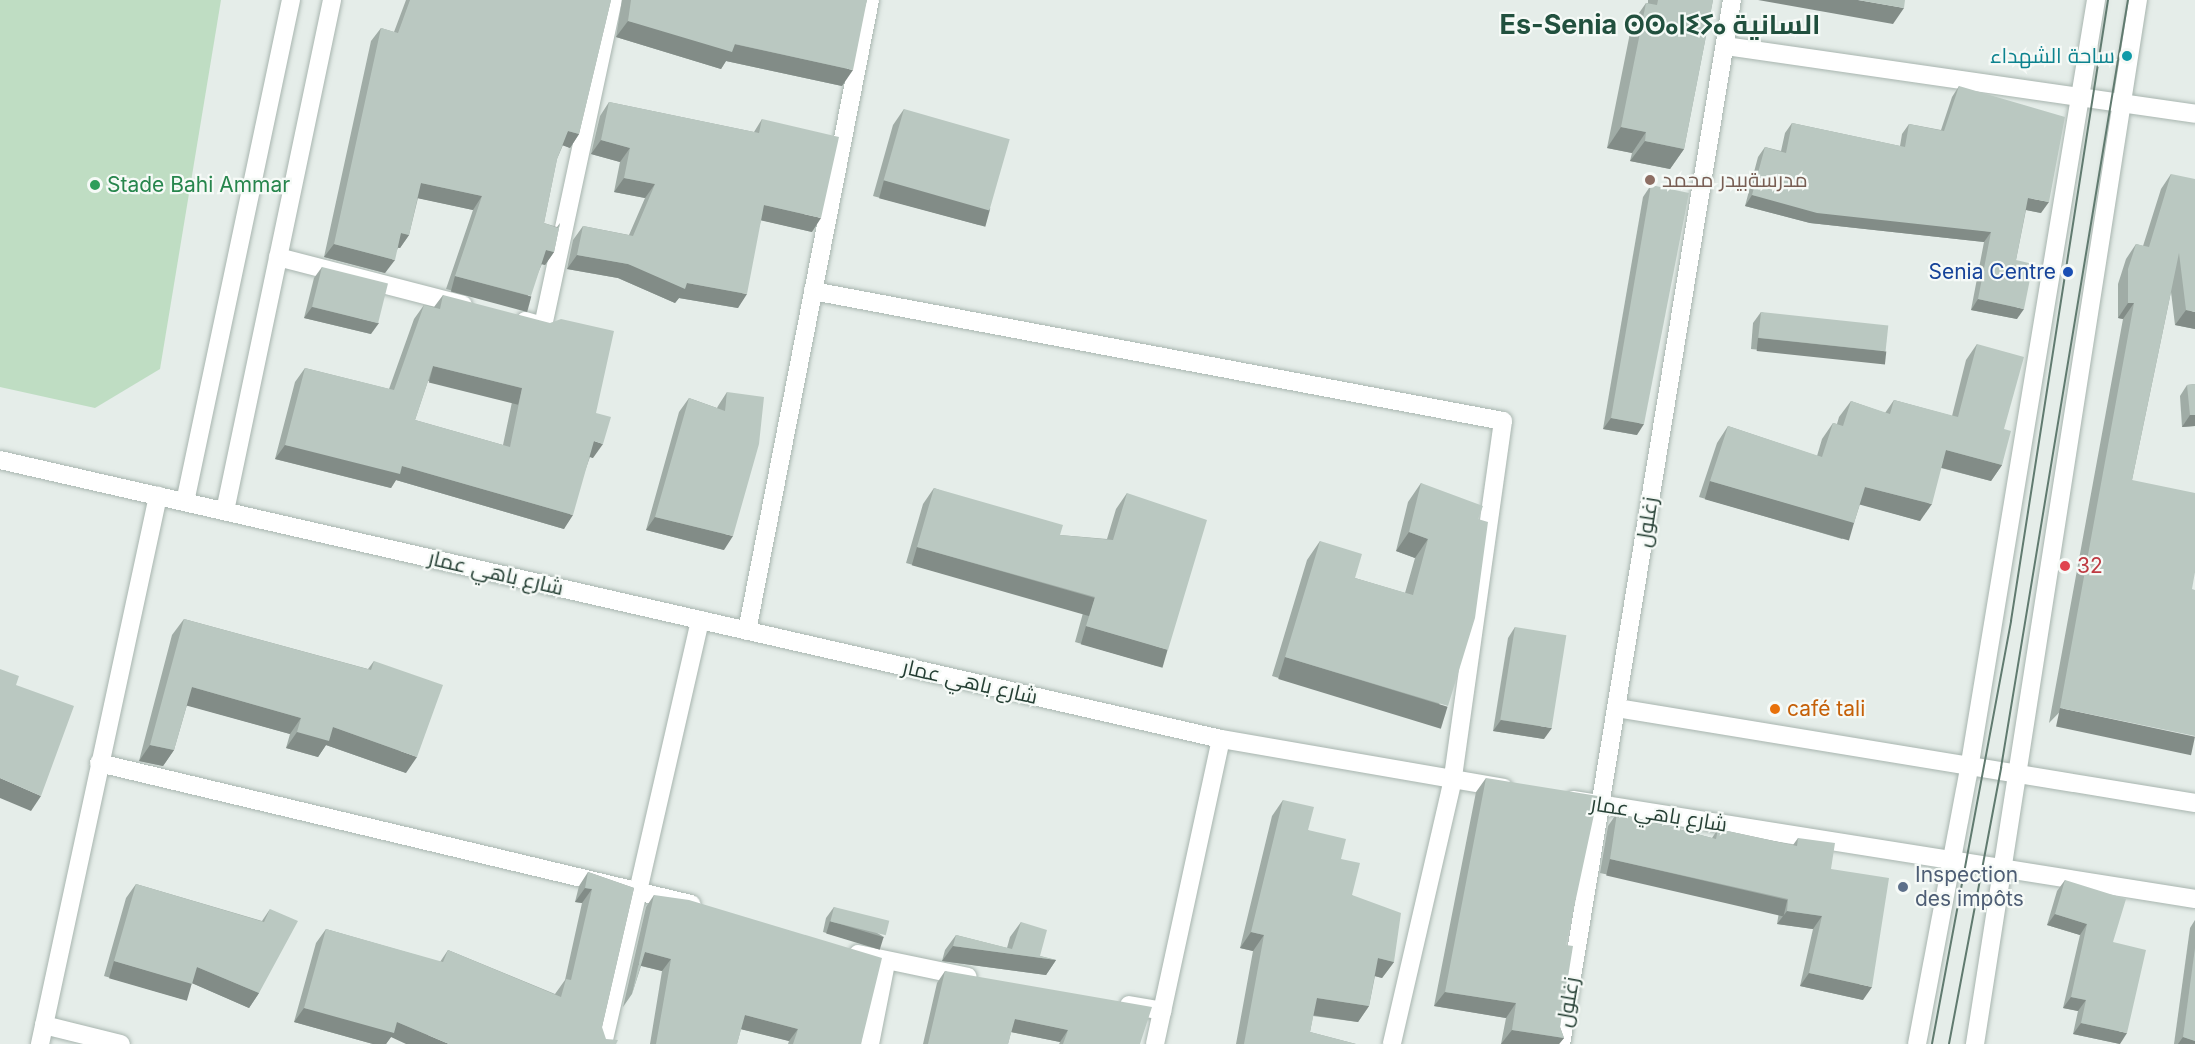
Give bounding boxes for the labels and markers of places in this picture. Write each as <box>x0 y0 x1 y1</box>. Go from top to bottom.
place label: ساحة الشهداء <box>1990 43 2115 69</box>
marker: ساحة الشهداء <box>2120 49 2134 63</box>
place label: مدرسةبيدر محمد <box>1662 167 1808 193</box>
place label: Stade Bahi Ammar <box>107 172 290 198</box>
marker: مدرسةبيدر محمد <box>1643 173 1657 187</box>
marker: Stade Bahi Ammar <box>88 178 102 192</box>
place label: Senia Centre <box>1928 259 2056 285</box>
marker: Senia Centre <box>2061 265 2075 279</box>
place label: 32 <box>2077 553 2103 579</box>
marker: 32 <box>2058 559 2072 573</box>
place label: café tali <box>1787 696 1865 722</box>
marker: café tali <box>1768 702 1782 716</box>
place label: Inspection des impôts <box>1915 862 2024 912</box>
marker: Inspection des impôts <box>1896 880 1910 894</box>

